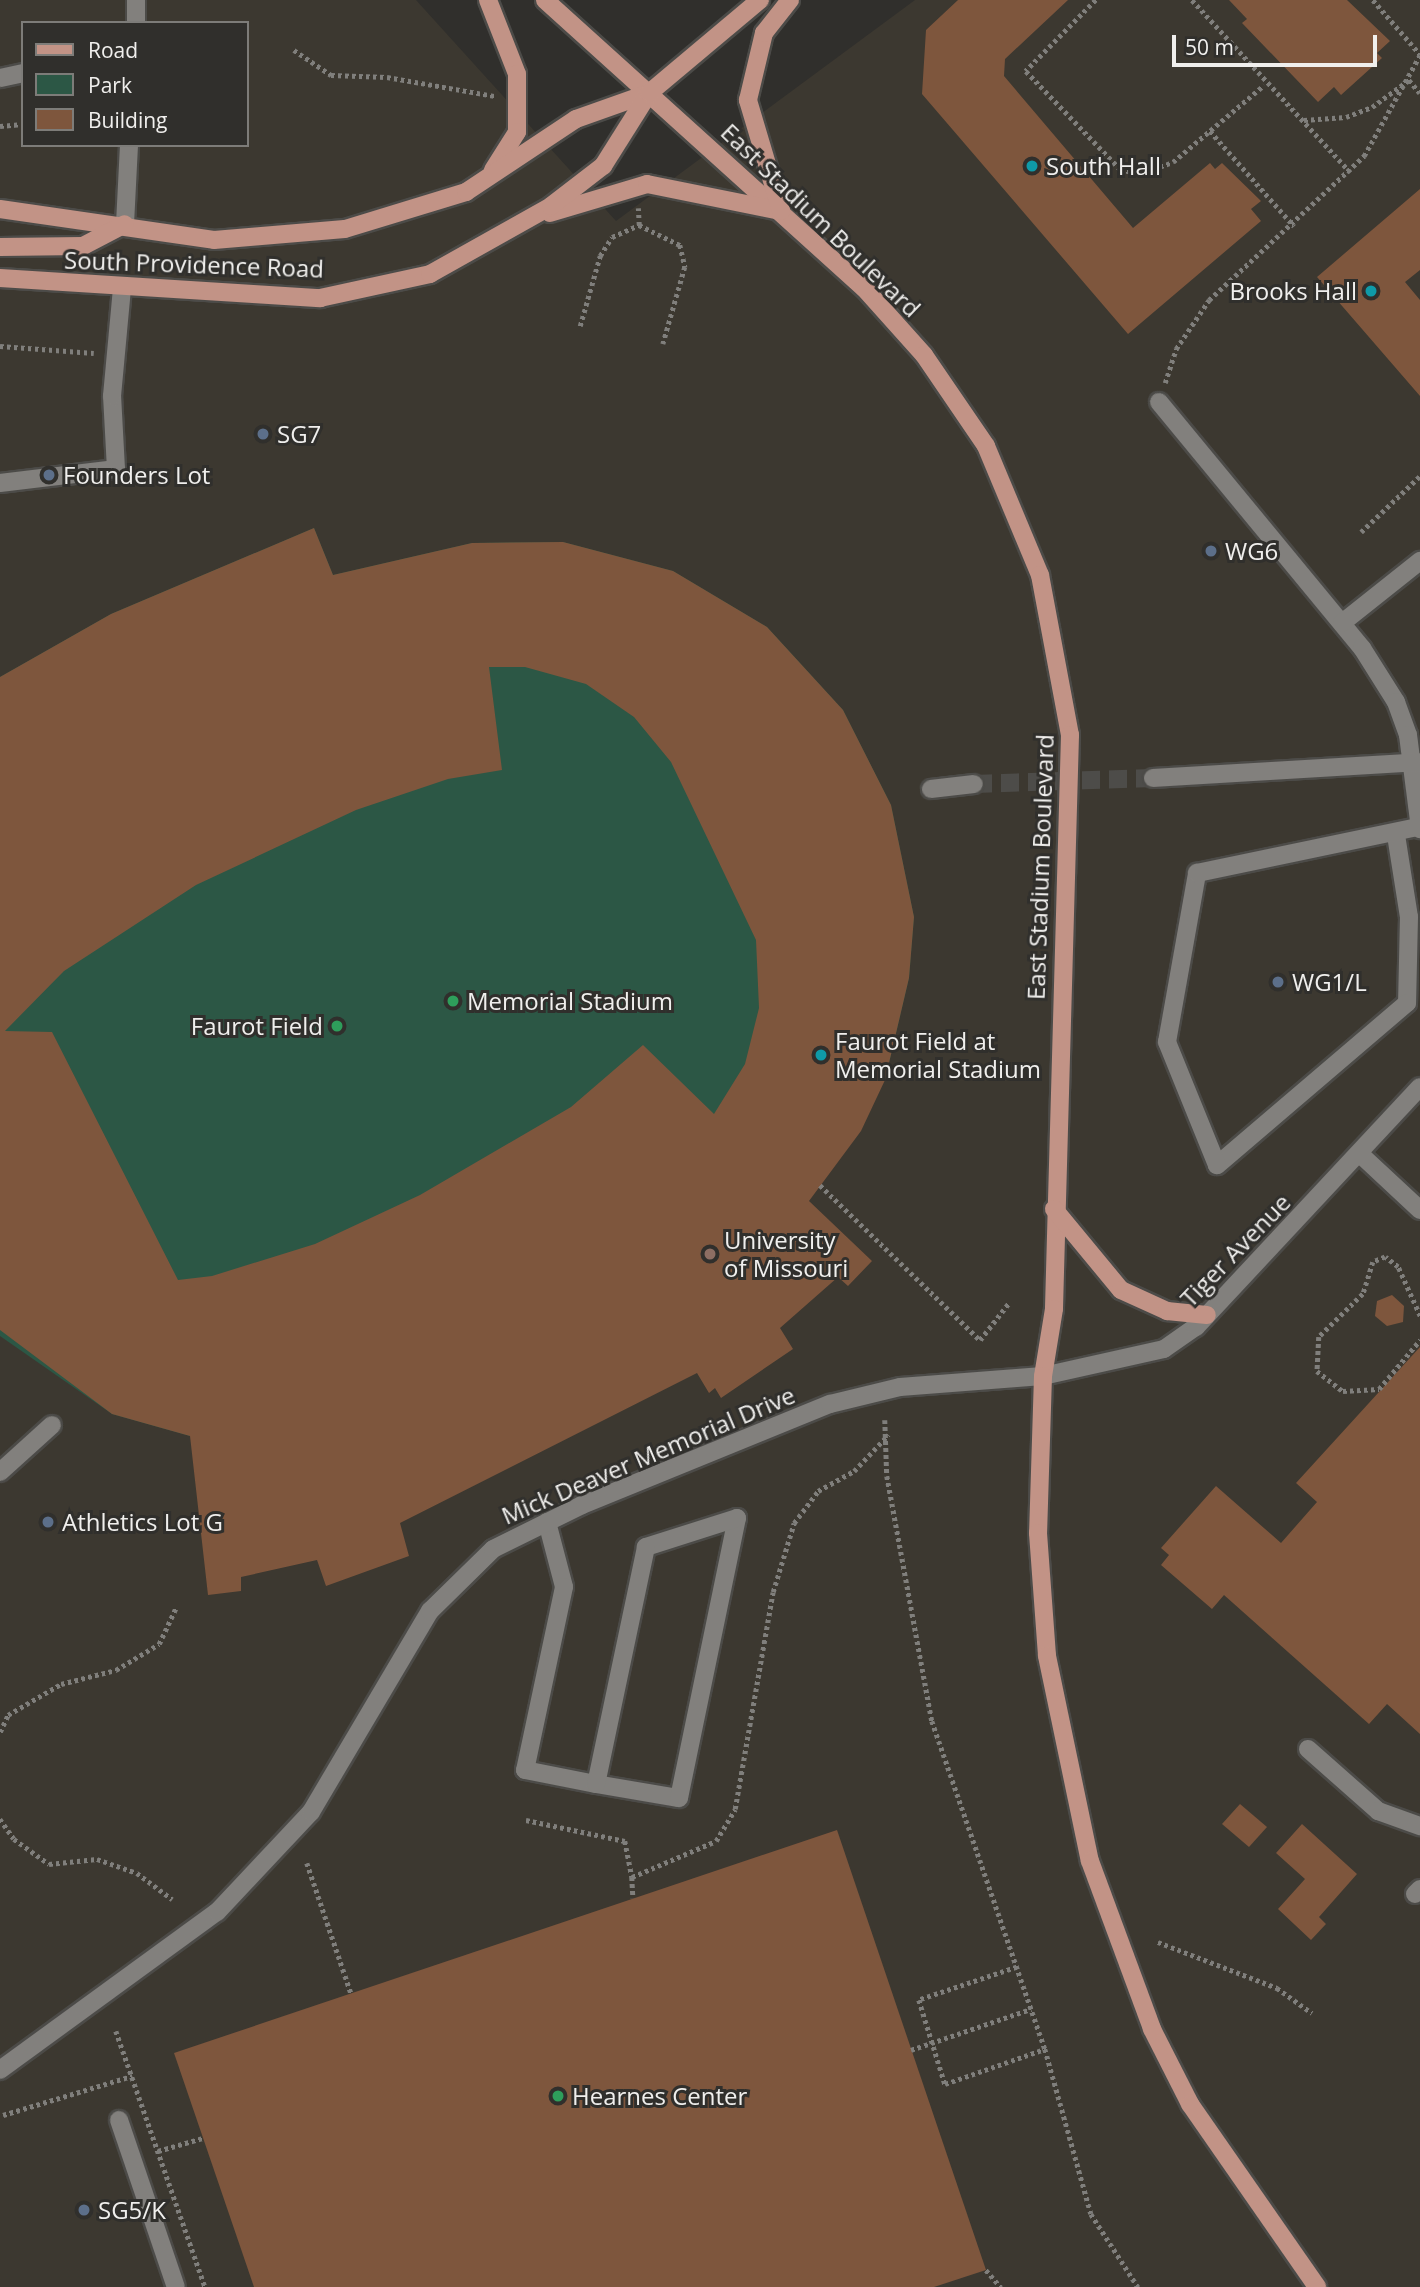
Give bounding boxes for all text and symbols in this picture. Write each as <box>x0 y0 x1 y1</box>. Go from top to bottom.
legend <box>21 21 248 147</box>
scale bar <box>1175 21 1380 65</box>
text: 50 m <box>1185 33 1234 61</box>
text: Road <box>88 36 138 64</box>
text: Park <box>88 71 132 99</box>
text: Building <box>88 106 167 134</box>
street label: East Stadium Boulevard <box>715 117 927 323</box>
place label: South Hall <box>1046 152 1161 180</box>
marker: South Hall <box>1024 158 1040 174</box>
street label: South Providence Road <box>64 245 324 283</box>
place label: Brooks Hall <box>1229 277 1357 305</box>
marker: Brooks Hall <box>1363 283 1379 299</box>
place label: SG7 <box>277 420 321 448</box>
marker: SG7 <box>255 426 271 442</box>
place label: Founders Lot <box>63 461 210 489</box>
marker: Founders Lot <box>41 467 57 483</box>
place label: WG6 <box>1225 537 1278 565</box>
marker: WG6 <box>1203 543 1219 559</box>
street label: East Stadium Boulevard <box>1021 734 1059 1000</box>
place label: WG1/L <box>1292 968 1367 996</box>
marker: WG1/L <box>1270 974 1286 990</box>
place label: Memorial Stadium <box>467 987 673 1015</box>
marker: Memorial Stadium <box>445 993 461 1009</box>
place label: Faurot Field <box>191 1012 323 1040</box>
marker: Faurot Field <box>329 1018 345 1034</box>
place label: Faurot Field at Memorial Stadium <box>835 1027 1041 1083</box>
marker: Faurot Field at Memorial Stadium <box>813 1047 829 1063</box>
street label: Tiger Avenue <box>1174 1188 1296 1312</box>
place label: University of Missouri <box>724 1226 848 1282</box>
marker: University of Missouri <box>702 1246 718 1262</box>
street label: Mick Deaver Memorial Drive <box>497 1380 799 1530</box>
place label: Athletics Lot G <box>62 1508 223 1536</box>
marker: Athletics Lot G <box>40 1514 56 1530</box>
place label: Hearnes Center <box>572 2082 747 2110</box>
marker: Hearnes Center <box>550 2088 566 2104</box>
place label: SG5/K <box>98 2196 166 2224</box>
marker: SG5/K <box>76 2202 92 2218</box>

